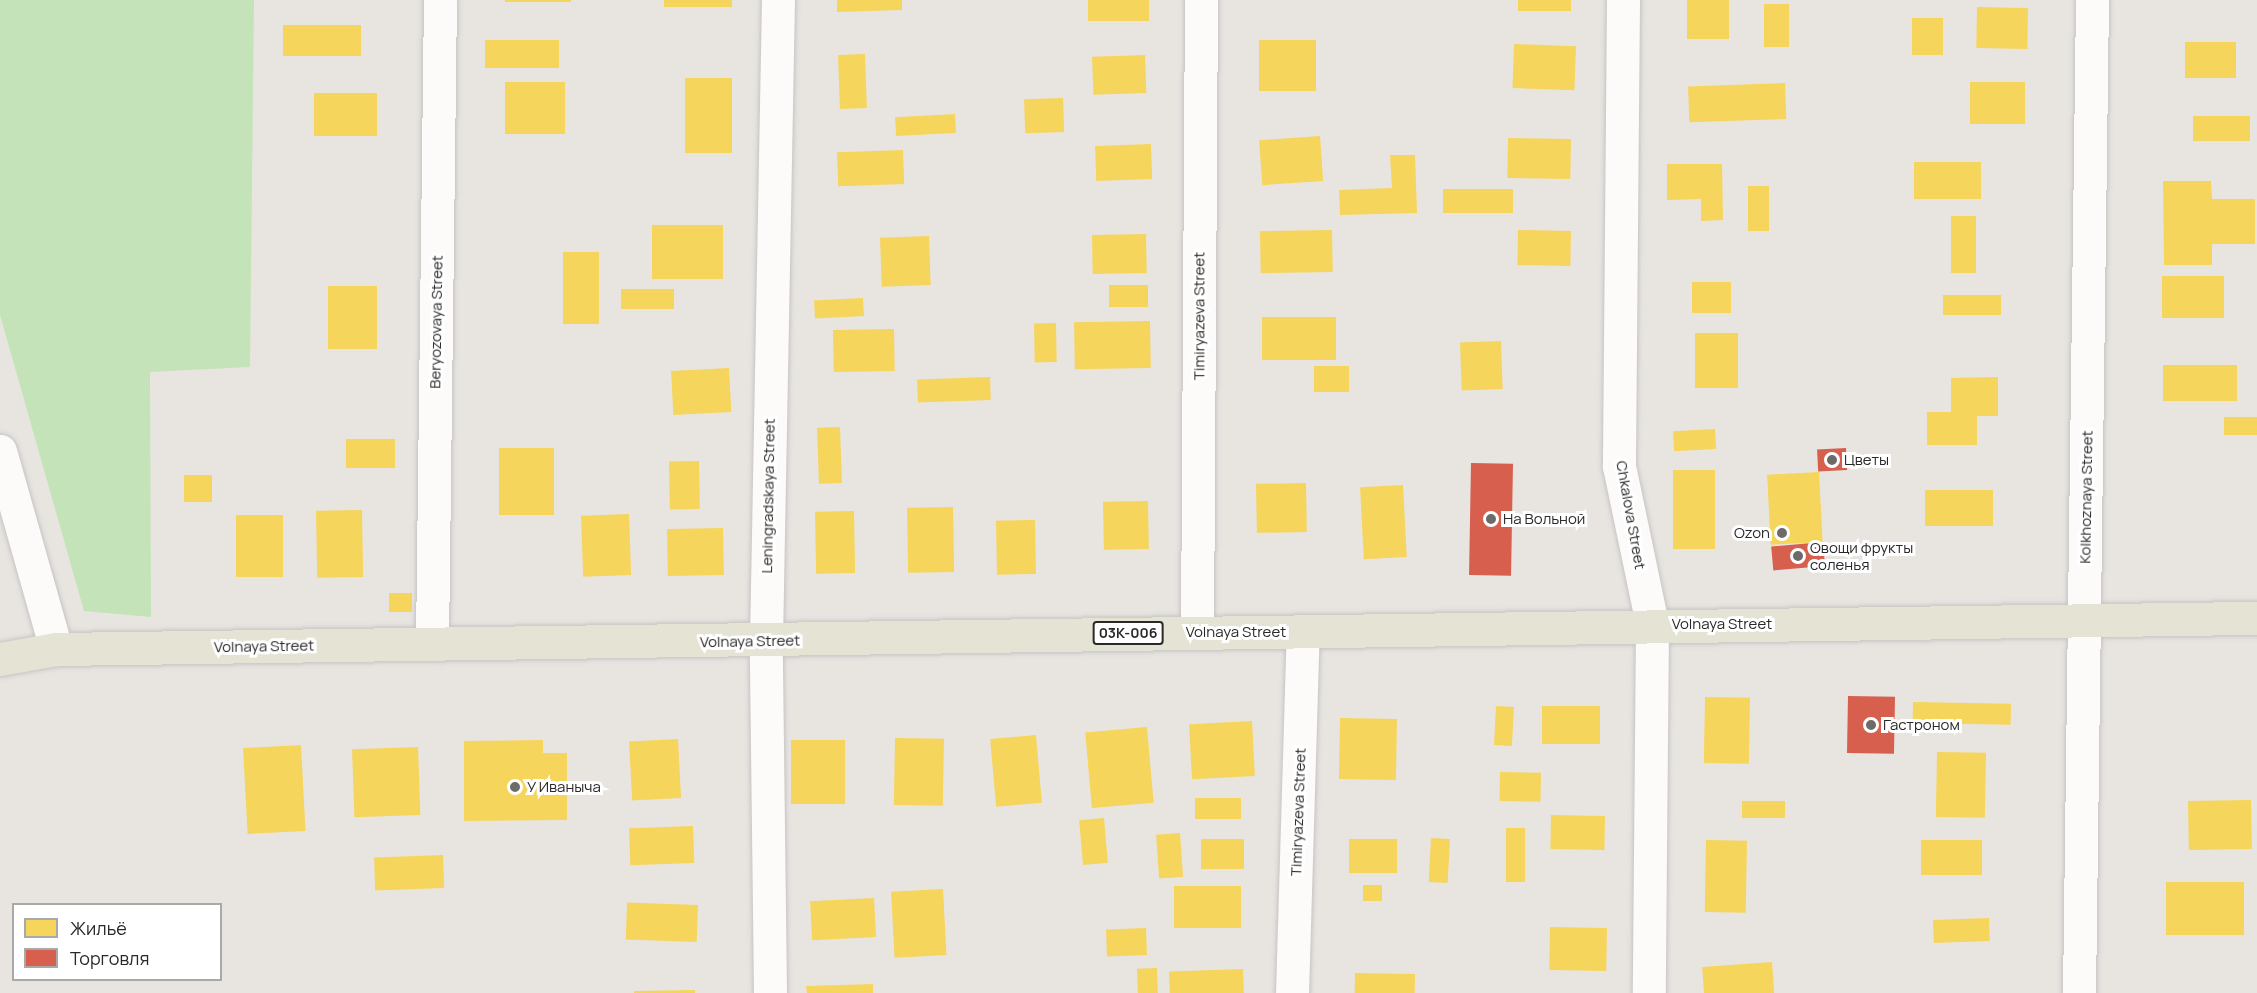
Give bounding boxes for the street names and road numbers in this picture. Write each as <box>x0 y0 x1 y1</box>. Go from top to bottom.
street label: Timiryazeva Street <box>1190 252 1208 380</box>
street label: Beryozovaya Street <box>426 255 446 389</box>
street label: Leningradskaya Street <box>758 418 778 574</box>
street label: Kolkhoznaya Street <box>2076 430 2096 564</box>
street label: Chkalova Street <box>1613 459 1649 571</box>
street label: Volnaya Street <box>1672 615 1772 633</box>
road number: 03К-006 <box>1092 622 1164 644</box>
street label: Volnaya Street <box>1186 623 1286 641</box>
street label: Volnaya Street <box>700 631 800 651</box>
street label: Volnaya Street <box>214 636 314 656</box>
street label: Timiryazeva Street <box>1287 748 1309 876</box>

